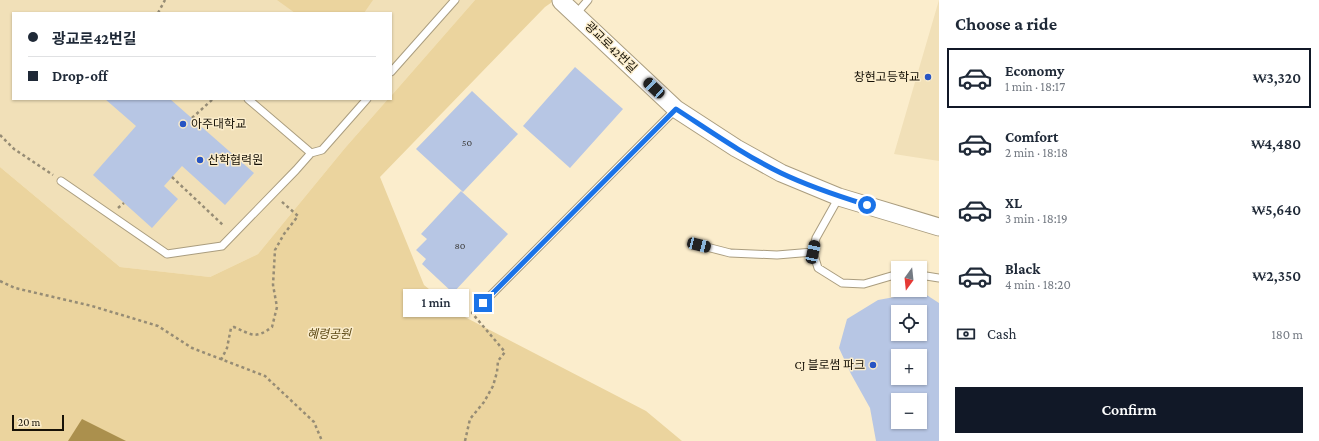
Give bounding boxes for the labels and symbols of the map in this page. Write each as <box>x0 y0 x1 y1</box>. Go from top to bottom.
street label: 광교로42번길 <box>582 19 640 75</box>
place label: 창현고등학교 <box>854 70 920 84</box>
marker: 창현고등학교 <box>923 72 933 82</box>
car <box>641 75 667 101</box>
place label: 아주대학교 <box>191 117 246 131</box>
marker: 아주대학교 <box>178 119 188 129</box>
house number: 50 <box>462 137 473 148</box>
place label: 산학협력원 <box>208 153 263 167</box>
marker: 산학협력원 <box>195 155 205 165</box>
route start <box>858 196 876 214</box>
car <box>686 236 712 254</box>
car <box>805 239 821 265</box>
house number: 80 <box>454 240 466 251</box>
north arrow <box>891 261 927 297</box>
callout: 1 min <box>403 289 469 317</box>
route end <box>474 294 492 312</box>
park label: 혜령공원 <box>307 327 352 341</box>
place label: CJ 블로썸 파크 <box>795 358 865 372</box>
marker: CJ 블로썸 파크 <box>868 360 878 370</box>
scale bar <box>12 413 64 432</box>

